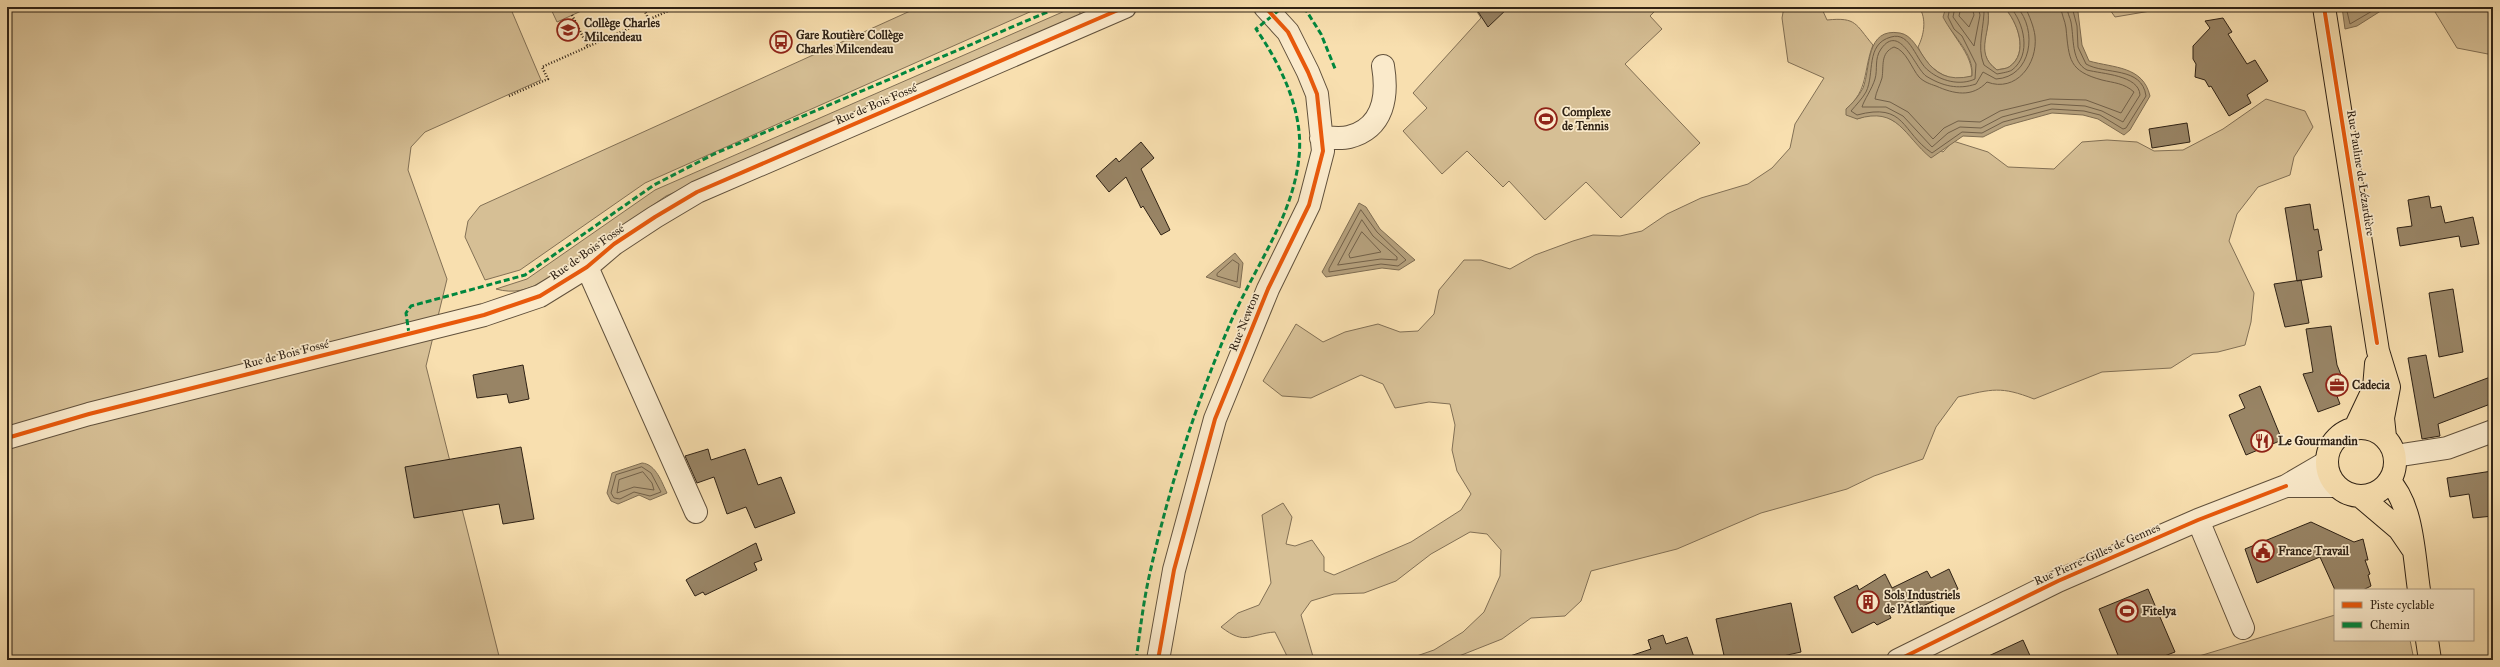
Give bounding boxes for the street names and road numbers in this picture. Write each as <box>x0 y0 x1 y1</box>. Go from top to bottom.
street label: Rue de Bois Fossé <box>833 80 919 128</box>
street label: Rue Pauline de Lézardière <box>2344 109 2378 237</box>
street label: Rue de Bois Fossé <box>547 221 627 283</box>
street label: Rue Newton <box>1226 290 1262 353</box>
street label: Rue de Bois Fossé <box>242 337 330 371</box>
street label: Rue Pierre-Gilles de Gennes <box>2032 520 2162 588</box>

